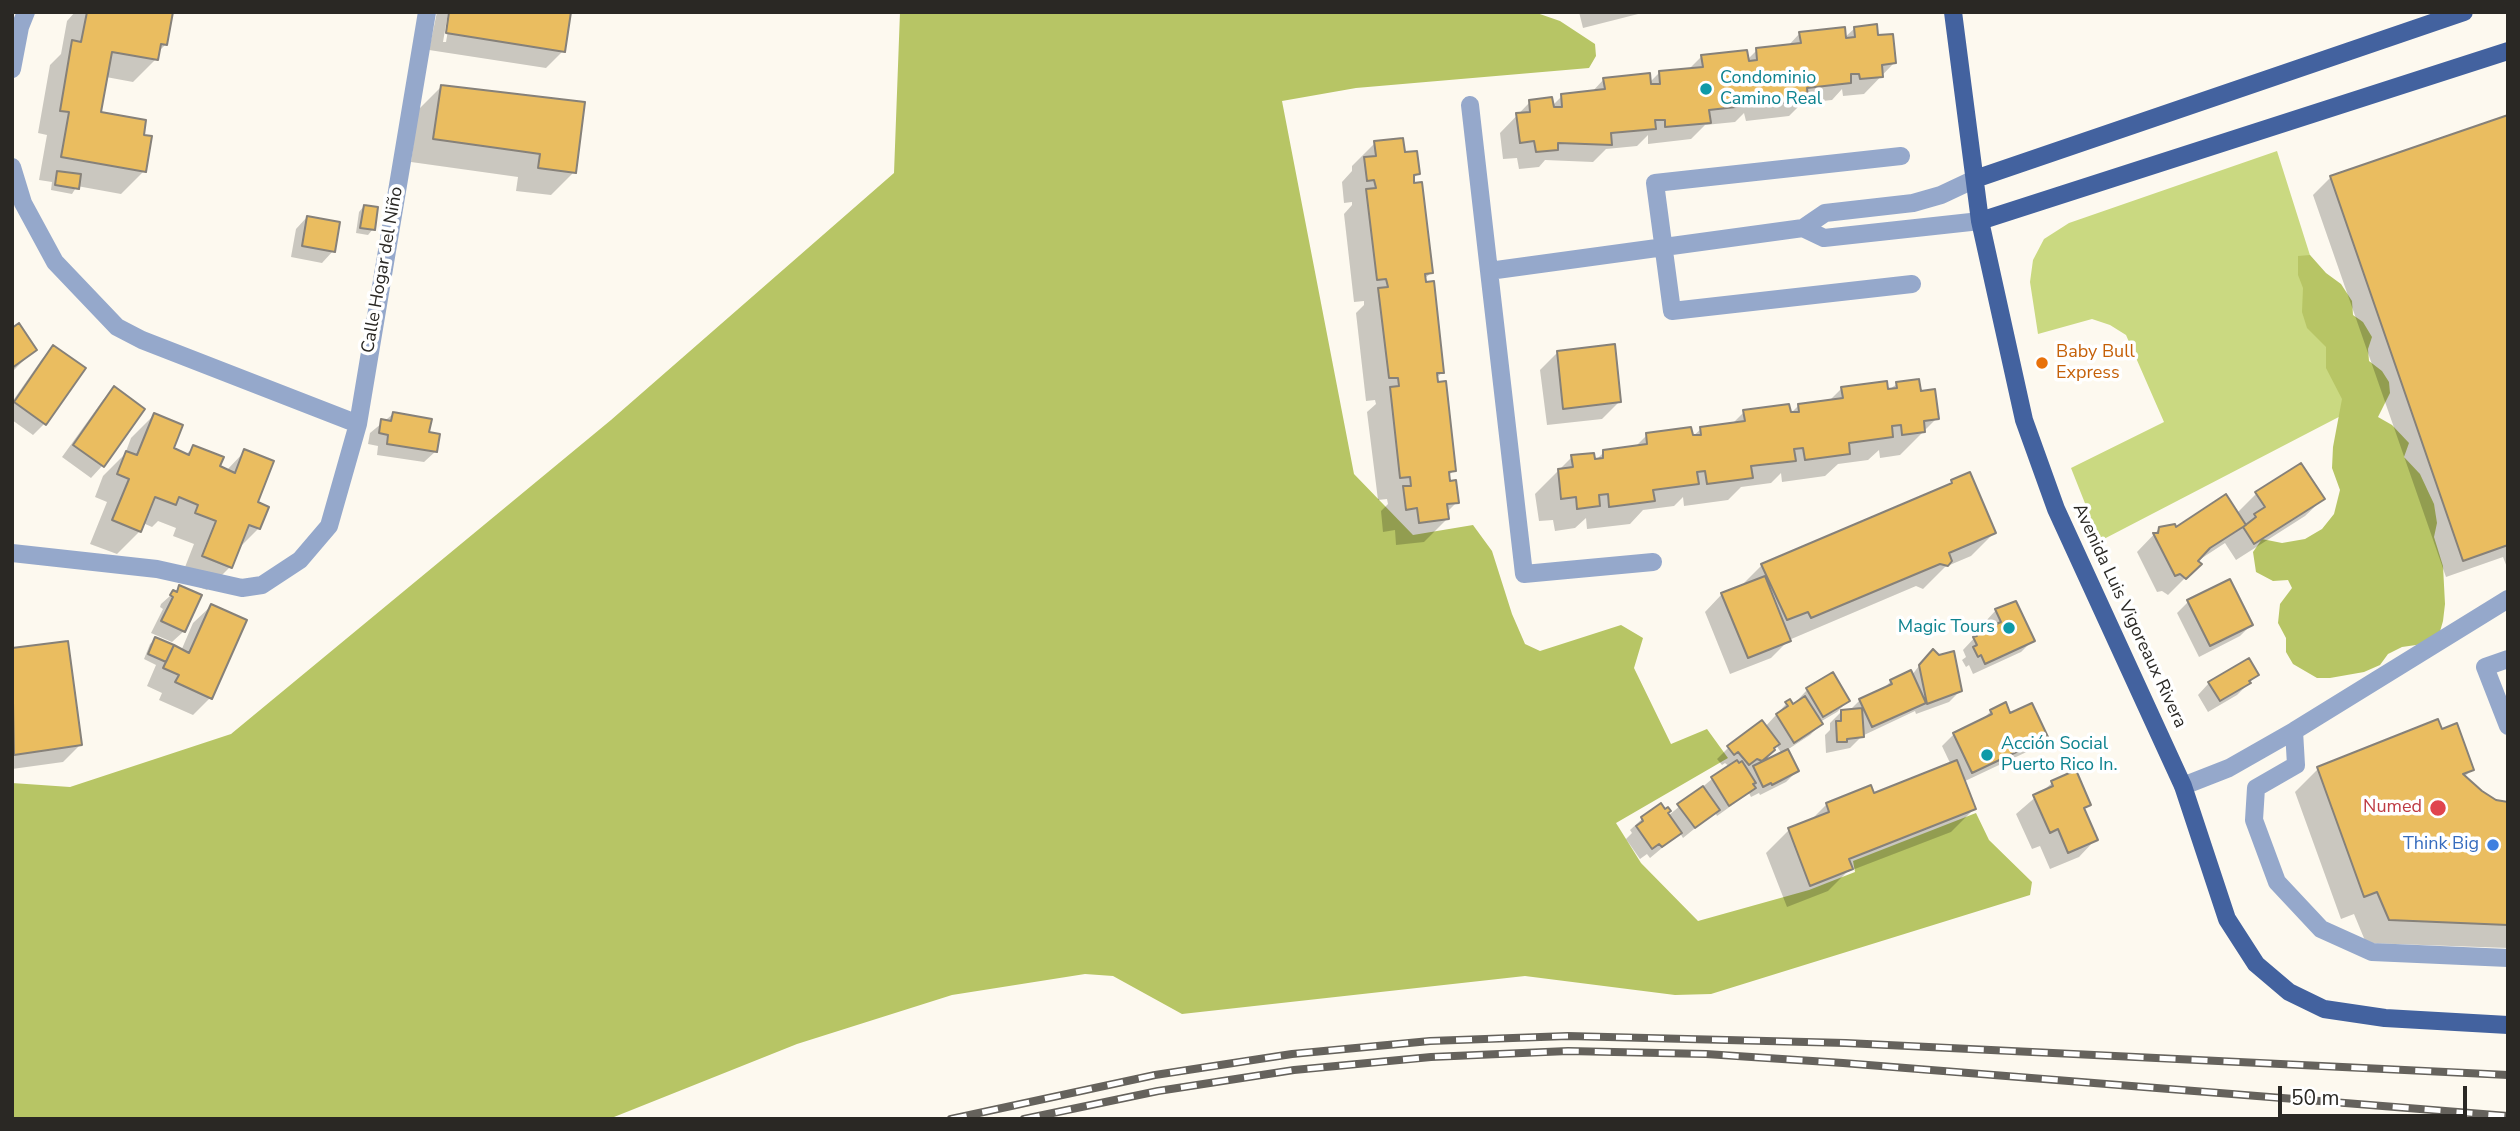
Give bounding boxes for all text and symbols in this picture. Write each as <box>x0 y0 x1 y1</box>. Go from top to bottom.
place label: Condominio Camino Real <box>1720 68 1822 110</box>
marker: Condominio Camino Real <box>1698 81 1714 97</box>
street label: Calle Hogar del Niño <box>358 185 408 355</box>
place label: Baby Bull Express <box>2056 342 2135 384</box>
marker: Baby Bull Express <box>2034 355 2050 371</box>
street label: Avenida Luis Vigoreaux Rivera <box>2067 500 2191 732</box>
place label: Magic Tours <box>1898 617 1995 639</box>
marker: Magic Tours <box>2001 620 2017 636</box>
place label: Acción Social Puerto Rico In. <box>2001 734 2118 776</box>
marker: Acción Social Puerto Rico In. <box>1979 747 1995 763</box>
place label: Numed <box>2363 797 2422 819</box>
marker: Numed <box>2428 798 2448 818</box>
place label: Think Big <box>2403 834 2479 856</box>
marker: Think Big <box>2485 837 2501 853</box>
scale bar <box>2282 1072 2471 1116</box>
text: 50 m <box>2291 1084 2340 1112</box>

